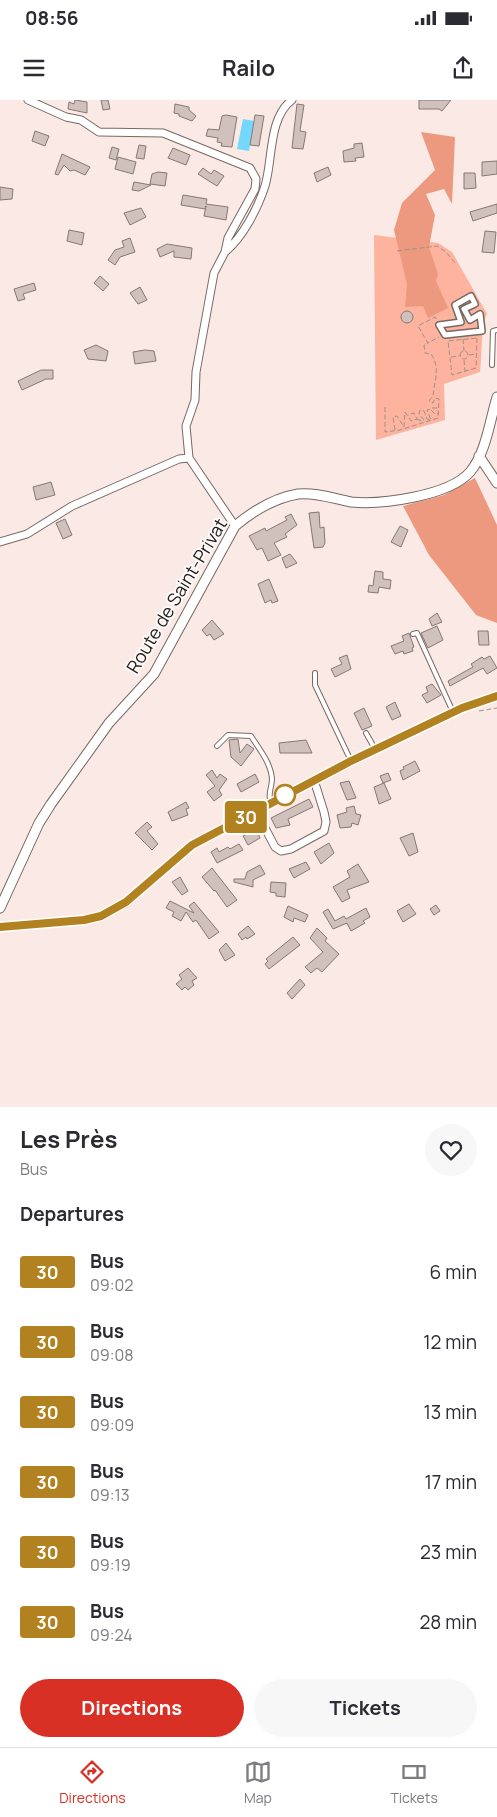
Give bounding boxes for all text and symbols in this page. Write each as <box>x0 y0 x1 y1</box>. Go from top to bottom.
text: 08:56 <box>25 5 79 31</box>
text: Railo <box>222 53 275 83</box>
icon: menu <box>20 54 48 82</box>
icon: share <box>449 54 477 82</box>
street label: Route de Saint-Privat <box>120 514 232 677</box>
unlabelled marker <box>274 784 296 806</box>
line badge: 30 <box>224 801 268 833</box>
text: 30 <box>235 805 257 829</box>
text: Les Près <box>20 1122 117 1155</box>
button: heart <box>425 1124 477 1176</box>
text: Bus <box>20 1158 48 1180</box>
text: Departures <box>20 1201 124 1227</box>
text: Bus <box>90 1248 124 1274</box>
text: 6 min <box>430 1259 477 1285</box>
text: 30 <box>36 1260 59 1284</box>
text: 09:02 <box>90 1274 133 1296</box>
text: Bus <box>90 1318 124 1344</box>
text: 12 min <box>423 1329 477 1355</box>
text: 30 <box>36 1330 59 1354</box>
text: 09:08 <box>90 1344 134 1366</box>
text: Bus <box>90 1388 124 1414</box>
text: 13 min <box>423 1399 477 1425</box>
text: 30 <box>36 1400 59 1424</box>
text: 09:09 <box>90 1414 134 1436</box>
text: Bus <box>90 1458 124 1484</box>
text: 17 min <box>424 1469 477 1495</box>
text: 30 <box>36 1470 59 1494</box>
text: 09:13 <box>90 1484 130 1506</box>
text: Bus <box>90 1528 124 1554</box>
text: 23 min <box>420 1539 477 1565</box>
text: 30 <box>36 1540 59 1564</box>
text: 09:19 <box>90 1554 131 1576</box>
text: Bus <box>90 1598 124 1624</box>
text: 28 min <box>420 1609 477 1635</box>
text: 30 <box>36 1610 59 1634</box>
text: 09:24 <box>90 1624 133 1646</box>
button: Directions <box>20 1679 244 1737</box>
button: Tickets <box>254 1679 477 1737</box>
tab: Directions <box>59 1758 126 1807</box>
tab: Map <box>244 1758 272 1807</box>
tab: Tickets <box>390 1758 438 1807</box>

